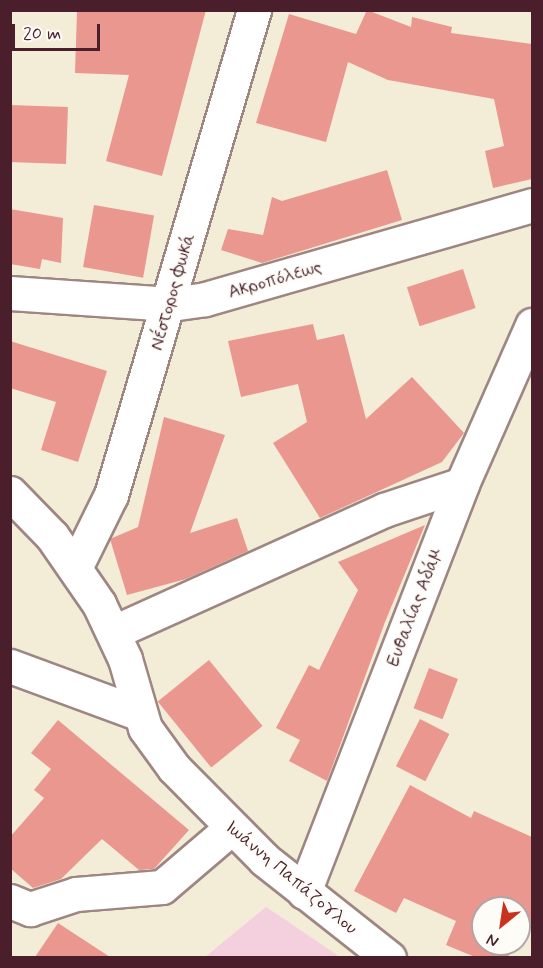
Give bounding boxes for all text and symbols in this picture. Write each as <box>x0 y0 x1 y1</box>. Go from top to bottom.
scale bar <box>15 12 104 50</box>
text: 20 m <box>23 22 61 46</box>
street label: Νέστορος Φωκά <box>146 231 200 353</box>
street label: Ακροπόλεως <box>226 256 324 304</box>
street label: Ευθαλίας Αδάμ <box>382 544 448 670</box>
street label: Ιωάννη Παπάζογλου <box>221 817 361 939</box>
north arrow <box>471 896 531 956</box>
text: N <box>483 929 503 952</box>

